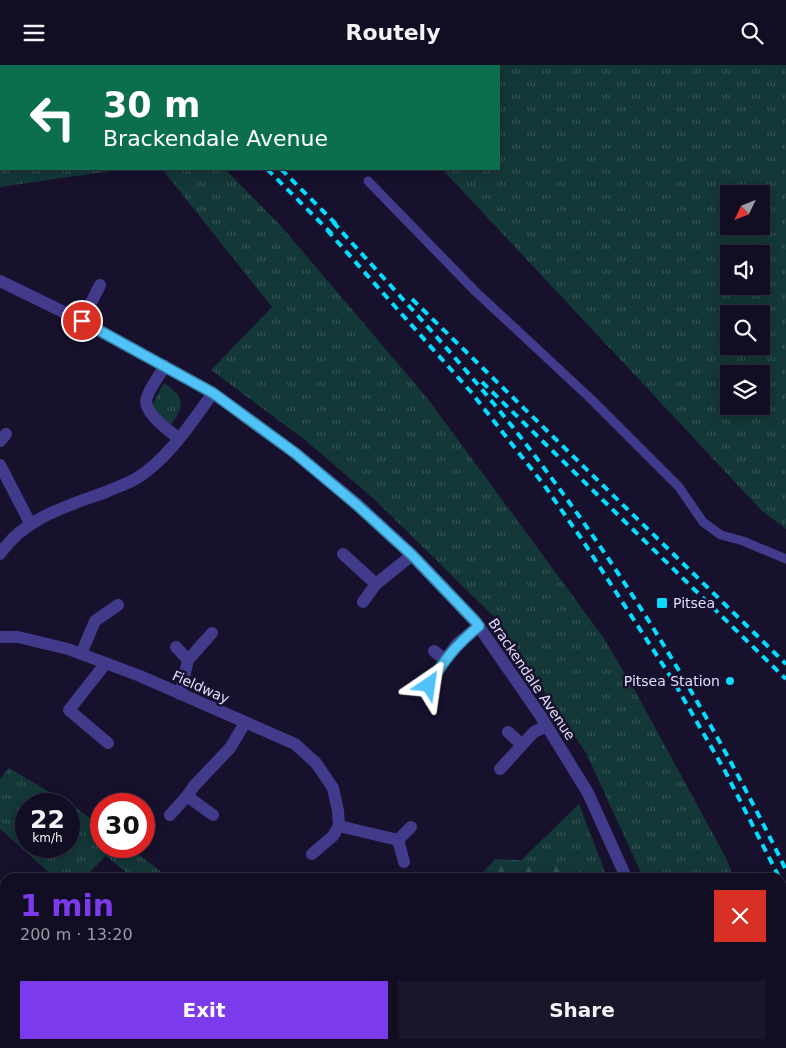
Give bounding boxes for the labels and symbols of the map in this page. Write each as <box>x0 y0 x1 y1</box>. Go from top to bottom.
north arrow <box>720 185 770 235</box>
pin <box>61 300 103 342</box>
place label: Pitsea <box>673 595 715 611</box>
marker: Pitsea <box>655 596 669 610</box>
street label: Brackendale Avenue <box>485 615 579 743</box>
position arrow <box>402 658 454 710</box>
street label: Fieldway <box>170 667 232 707</box>
place label: Pitsea Station <box>624 673 720 689</box>
marker: Pitsea Station <box>724 675 736 687</box>
speed limit sign: 30 <box>90 793 155 858</box>

